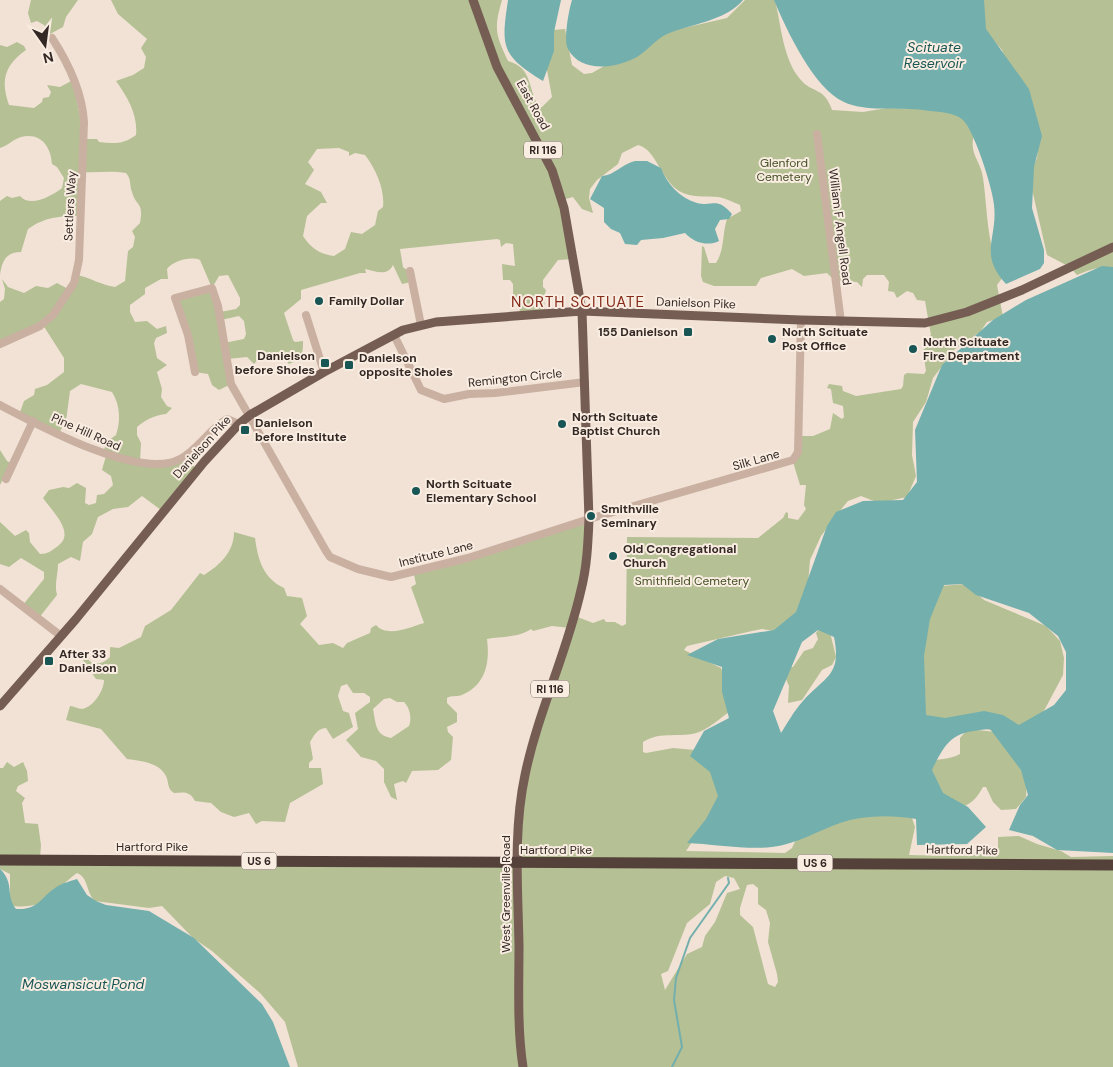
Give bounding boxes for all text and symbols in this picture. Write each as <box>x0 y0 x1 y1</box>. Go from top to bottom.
north arrow <box>20 20 70 70</box>
water label: Scituate Reservoir <box>904 38 965 72</box>
text: N <box>41 48 55 68</box>
street label: East Road <box>513 77 553 133</box>
road number: RI 116 <box>524 142 562 158</box>
park label: Glenford Cemetery <box>756 155 812 185</box>
street label: William F Angell Road <box>825 168 855 286</box>
street label: Settlers Way <box>60 170 80 241</box>
district label: NORTH SCITUATE <box>511 292 645 312</box>
place label: Family Dollar <box>329 293 404 309</box>
street label: Danielson Pike <box>656 294 736 312</box>
marker: Family Dollar <box>313 295 325 307</box>
place label: 155 Danielson <box>598 324 678 340</box>
place label: North Scituate Post Office <box>782 324 868 354</box>
marker: 155 Danielson <box>682 326 694 338</box>
marker: North Scituate Post Office <box>766 333 778 345</box>
place label: North Scituate Fire Department <box>923 334 1020 364</box>
marker: North Scituate Fire Department <box>907 343 919 355</box>
place label: Danielson before Sholes <box>235 348 315 378</box>
place label: Danielson opposite Sholes <box>359 350 453 380</box>
marker: Danielson before Sholes <box>319 357 331 369</box>
marker: Danielson opposite Sholes <box>343 359 355 371</box>
street label: Remington Circle <box>467 365 563 391</box>
place label: North Scituate Baptist Church <box>572 409 660 439</box>
street label: Pine Hill Road <box>49 410 123 454</box>
street label: Danielson Pike <box>169 412 235 482</box>
place label: Danielson before Institute <box>255 415 347 445</box>
marker: North Scituate Baptist Church <box>556 418 568 430</box>
marker: Danielson before Institute <box>239 424 251 436</box>
street label: Silk Lane <box>731 446 782 474</box>
place label: North Scituate Elementary School <box>426 476 536 506</box>
marker: North Scituate Elementary School <box>410 485 422 497</box>
place label: Smithville Seminary <box>601 501 659 531</box>
marker: Smithville Seminary <box>585 510 597 522</box>
street label: Institute Lane <box>397 537 475 571</box>
place label: Old Congregational Church <box>623 541 736 571</box>
marker: Old Congregational Church <box>607 550 619 562</box>
park label: Smithfield Cemetery <box>635 573 749 589</box>
place label: After 33 Danielson <box>59 646 117 676</box>
marker: After 33 Danielson <box>43 655 55 667</box>
road number: RI 116 <box>531 681 569 698</box>
street label: West Greenville Road <box>498 835 514 953</box>
street label: Hartford Pike <box>116 839 188 855</box>
street label: Hartford Pike <box>926 841 998 859</box>
street label: Hartford Pike <box>520 842 592 858</box>
road number: US 6 <box>242 852 276 869</box>
road number: US 6 <box>798 854 832 871</box>
water label: Moswansicut Pond <box>22 975 144 993</box>

